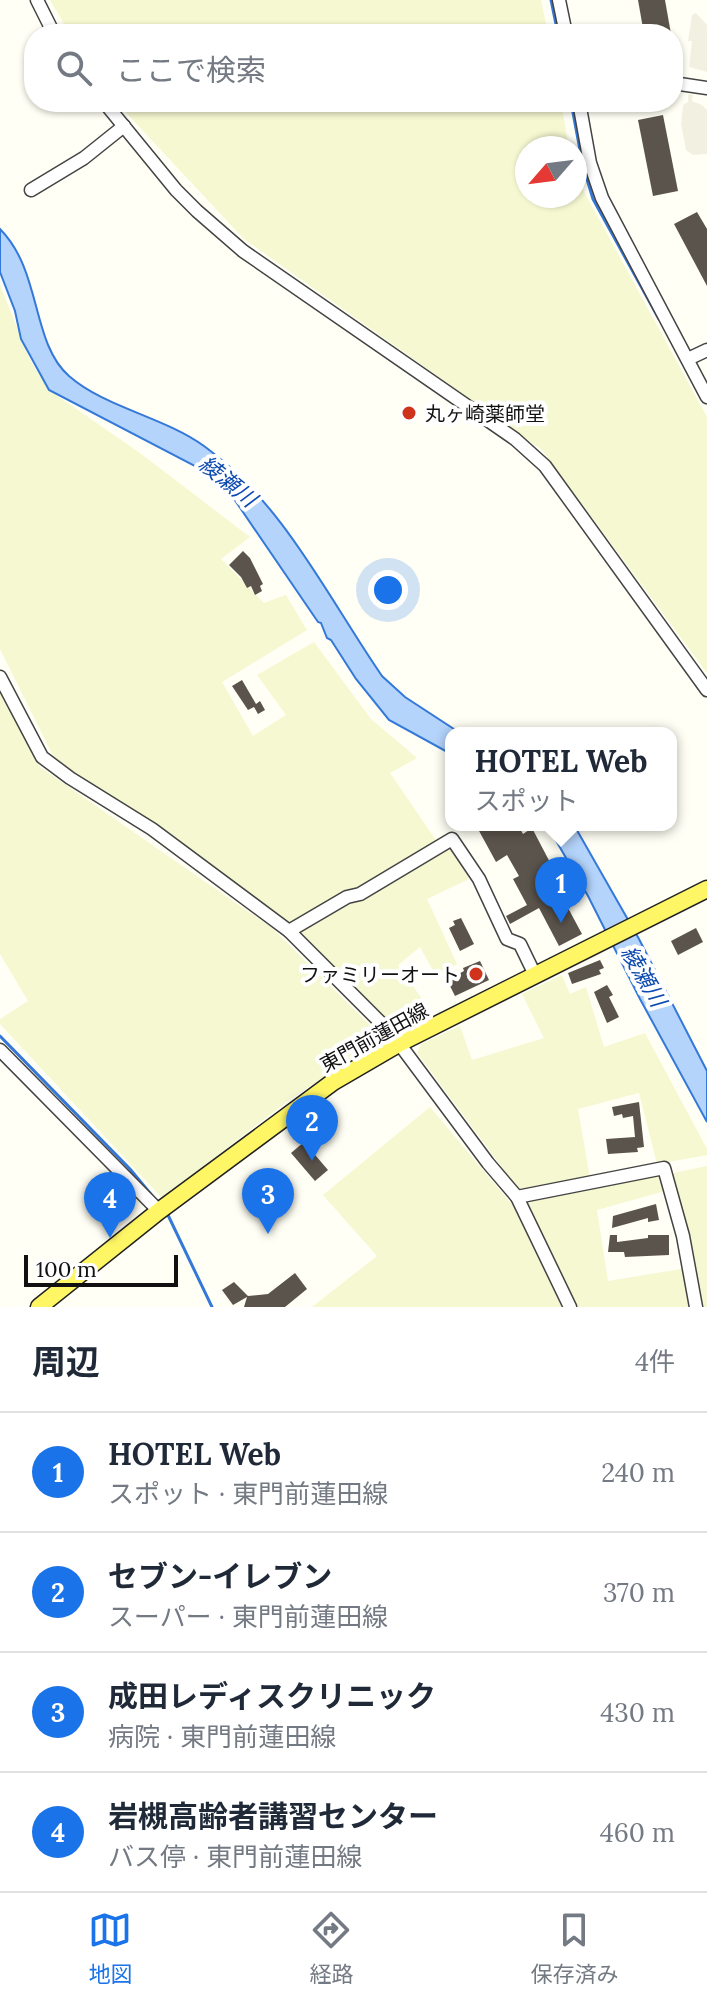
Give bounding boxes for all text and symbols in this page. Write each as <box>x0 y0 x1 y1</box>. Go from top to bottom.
search box <box>24 24 683 112</box>
icon: search <box>52 46 96 90</box>
text: ここで検索 <box>116 51 266 89</box>
north arrow <box>515 136 587 208</box>
place label: 丸ヶ崎薬師堂 <box>425 401 545 426</box>
marker: 丸ヶ崎薬師堂 <box>400 404 418 422</box>
water label: 綾瀬川 <box>194 449 264 514</box>
your location <box>368 570 408 610</box>
popup <box>445 727 677 831</box>
text: HOTEL Web <box>475 742 647 780</box>
text: スポット <box>475 784 579 817</box>
pin: 1 <box>535 857 587 923</box>
water label: 綾瀬川 <box>615 940 674 1013</box>
place label: ファミリーオート <box>300 962 460 987</box>
marker: ファミリーオート <box>467 965 485 983</box>
street label: 東門前蓮田線 <box>315 997 433 1077</box>
pin: 2 <box>286 1095 338 1161</box>
pin: 3 <box>242 1168 294 1234</box>
pin: 4 <box>84 1172 136 1238</box>
scale bar <box>24 1251 178 1287</box>
text: 100 m <box>36 1255 97 1283</box>
text: 周辺 <box>32 1340 100 1383</box>
text: 4件 <box>635 1345 675 1378</box>
text: HOTEL Web <box>108 1435 281 1473</box>
text: 1 <box>53 1456 63 1489</box>
text: 240 m <box>601 1456 675 1489</box>
text: スポット · 東門前蓮田線 <box>108 1477 388 1510</box>
text: セブン-イレブン <box>108 1557 332 1595</box>
text: 2 <box>51 1576 65 1609</box>
text: 370 m <box>603 1576 675 1609</box>
text: スーパー · 東門前蓮田線 <box>108 1600 388 1633</box>
text: 成田レディスクリニック <box>108 1677 436 1715</box>
text: 3 <box>51 1696 65 1729</box>
text: 430 m <box>600 1696 675 1729</box>
text: 病院 · 東門前蓮田線 <box>108 1720 336 1753</box>
text: 岩槻高齢者講習センター <box>108 1797 438 1835</box>
text: 4 <box>51 1816 65 1849</box>
text: 460 m <box>600 1816 675 1849</box>
text: バス停 · 東門前蓮田線 <box>108 1840 362 1873</box>
tab: 地図 <box>88 1908 133 1988</box>
tab: 経路 <box>309 1908 354 1988</box>
tab: 保存済み <box>530 1908 619 1988</box>

